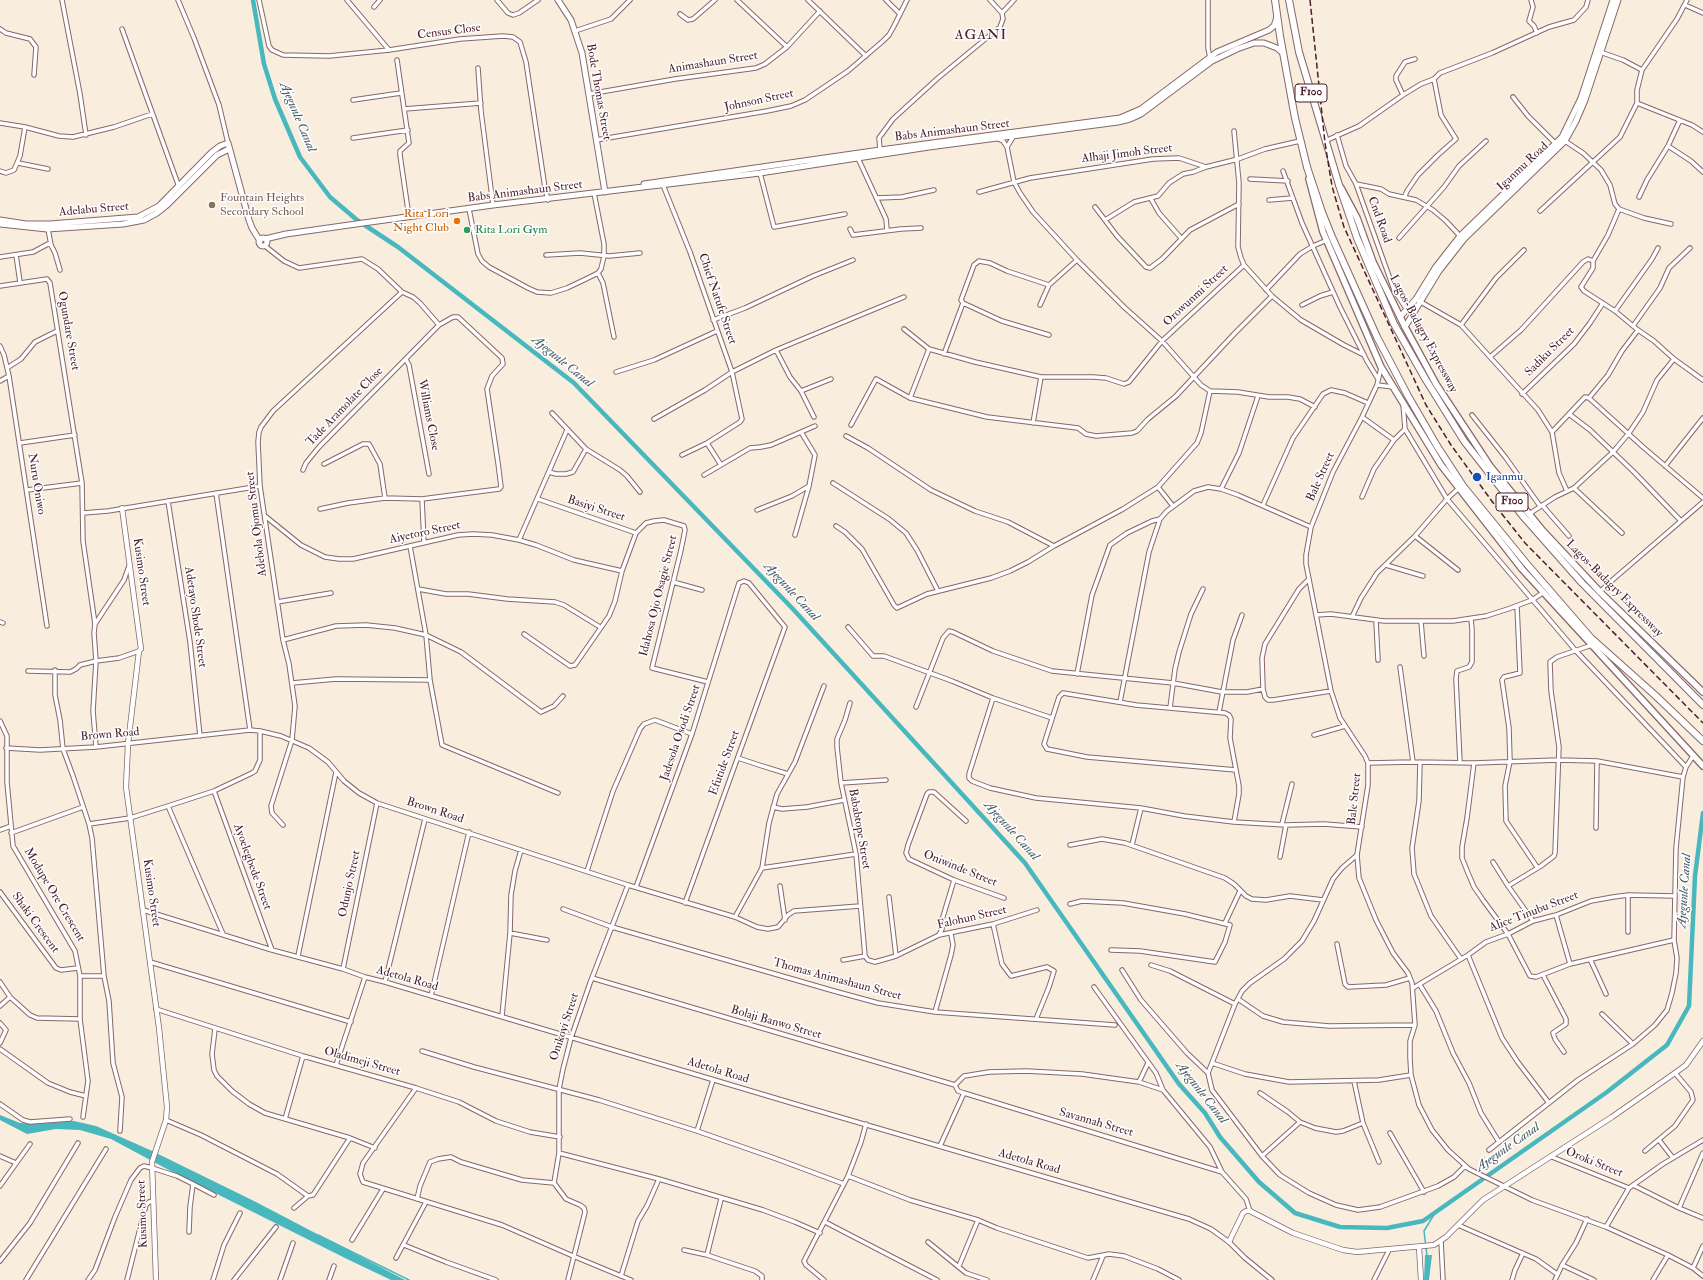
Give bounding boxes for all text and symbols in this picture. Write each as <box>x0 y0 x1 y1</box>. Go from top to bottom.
street label: Census Close <box>417 21 481 43</box>
district label: AGANI <box>955 28 1007 44</box>
street label: Bode Thomas Street <box>582 43 614 141</box>
street label: Animashaun Street <box>667 49 759 77</box>
water label: Ajegunle Canal <box>275 79 319 155</box>
road number: F100 <box>1295 84 1327 102</box>
street label: Johnson Street <box>723 87 795 115</box>
street label: Babs Animashaun Street <box>894 117 1010 145</box>
street label: Iganmu Road <box>1494 140 1552 194</box>
street label: Alhaji Jimoh Street <box>1081 141 1173 167</box>
street label: Babs Animashaun Street <box>467 178 583 206</box>
place label: Fountain Heights Secondary School <box>220 191 304 219</box>
street label: Cnd Road <box>1364 195 1394 245</box>
street label: Adelabu Street <box>58 200 130 220</box>
marker: Fountain Heights Secondary School <box>207 200 217 210</box>
place label: Rita Lori Night Club <box>393 207 449 235</box>
marker: Rita Lori Night Club <box>452 216 462 226</box>
place label: Rita Lori Gym <box>475 223 547 237</box>
marker: Rita Lori Gym <box>462 225 472 235</box>
street label: Chief Natufe Street <box>695 252 739 346</box>
street label: Orowunmi Street <box>1160 262 1232 330</box>
street label: Lagos-Badagry Expressway <box>1386 273 1460 395</box>
street label: Ogundare Street <box>54 290 82 372</box>
street label: Sadiku Street <box>1522 324 1578 380</box>
water label: Ajegunle Canal <box>528 332 596 392</box>
street label: Tade Aramolate Close <box>304 365 386 449</box>
street label: Williams Close <box>414 378 442 452</box>
street label: Bale Street <box>1304 450 1338 504</box>
street label: Nuru Oniwo <box>24 452 48 516</box>
place label: Iganmu <box>1486 470 1523 484</box>
street label: Adebola Ojomu Street <box>243 471 271 577</box>
marker: Iganmu <box>1471 471 1483 483</box>
street label: Basiyi Street <box>565 493 627 525</box>
road number: F100 <box>1496 493 1528 511</box>
street label: Aiyetoro Street <box>388 518 462 548</box>
street label: Idahosa Ojo Osagie Street <box>637 534 681 658</box>
street label: Kusimo Street <box>129 537 153 607</box>
street label: Lagos-Badagry Expressway <box>1562 537 1666 641</box>
water label: Ajegunle Canal <box>760 559 822 625</box>
street label: Adetayo Shode Street <box>181 566 209 668</box>
street label: Jadesola Osodi Street <box>658 683 704 783</box>
street label: Brown Road <box>80 725 140 745</box>
street label: Efutide Street <box>707 729 743 797</box>
street label: Bale Street <box>1345 772 1365 826</box>
street label: Bababtope Street <box>845 788 873 870</box>
street label: Brown Road <box>405 795 465 827</box>
water label: Ajegunle Canal <box>980 798 1042 864</box>
street label: Ayoelegbede Street <box>230 822 274 912</box>
street label: Modupe Ore Crescent <box>20 846 88 944</box>
street label: Oniwinde Street <box>921 848 999 890</box>
street label: Odunjo Street <box>336 849 364 919</box>
water label: Ajegunle Canal <box>1675 853 1695 929</box>
street label: Kusimo Street <box>139 858 163 928</box>
street label: Alice Tinubu Street <box>1488 888 1580 936</box>
street label: Shaki Crescent <box>8 890 62 956</box>
street label: Falohun Street <box>936 903 1008 933</box>
street label: Thomas Animashaun Street <box>771 956 903 1004</box>
street label: Adetola Road <box>374 963 440 995</box>
street label: Onikoyi Street <box>547 991 583 1063</box>
street label: Bolaji Banwo Street <box>729 1003 823 1043</box>
street label: Oladimeji Street <box>322 1044 402 1080</box>
street label: Adetola Road <box>685 1055 751 1087</box>
water label: Ajegunle Canal <box>1172 1059 1230 1127</box>
street label: Savannah Street <box>1057 1106 1135 1140</box>
water label: Ajegunle Canal <box>1473 1120 1543 1176</box>
street label: Oroki Street <box>1563 1145 1625 1181</box>
street label: Adetola Road <box>996 1146 1062 1178</box>
street label: Kusimo Street <box>135 1180 151 1248</box>

